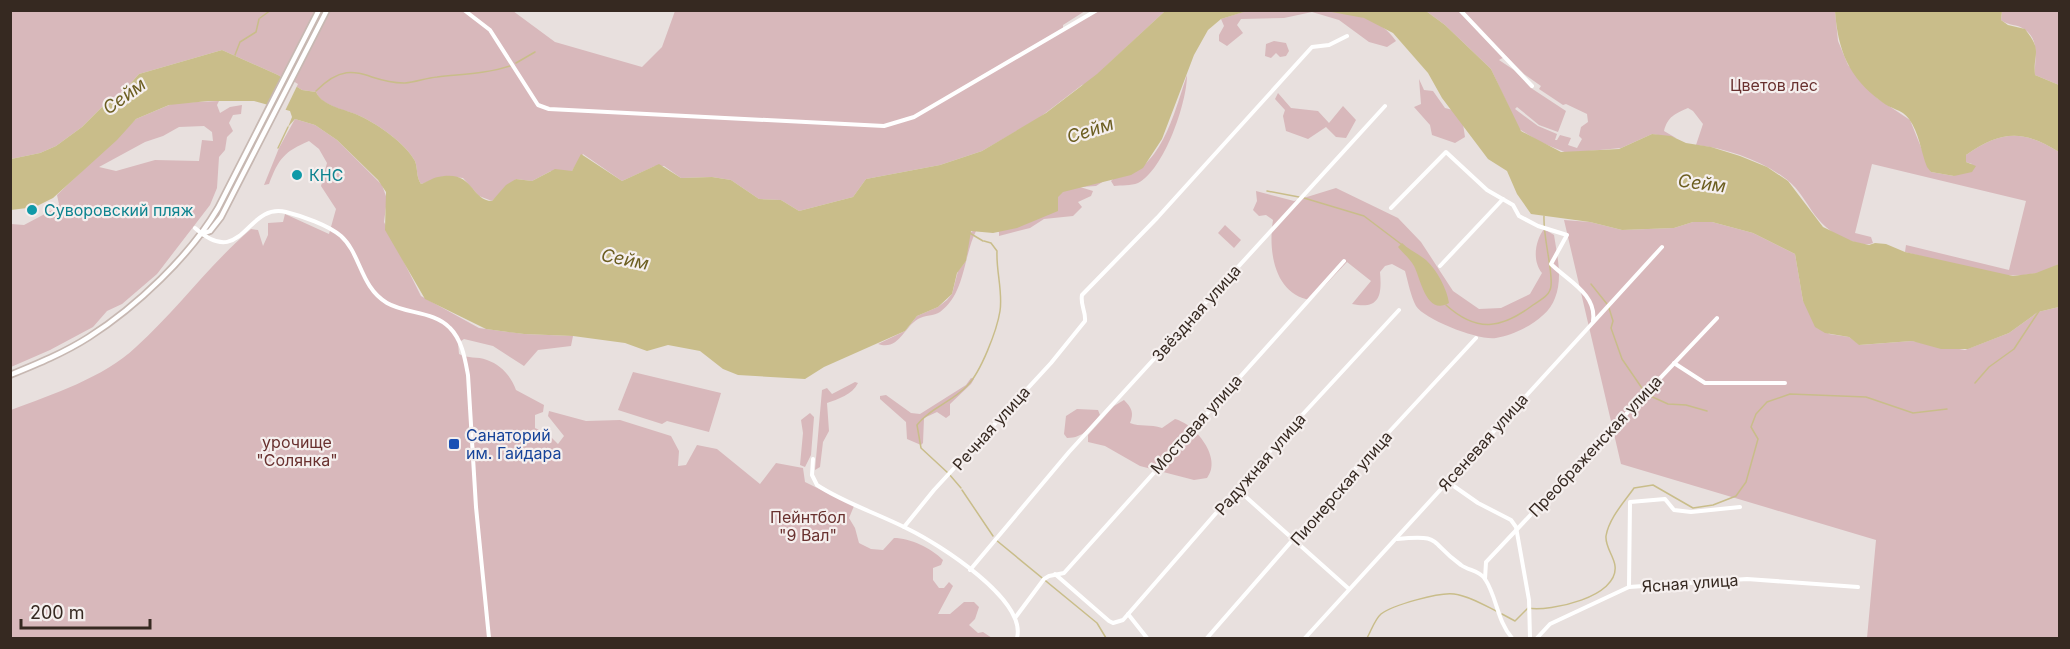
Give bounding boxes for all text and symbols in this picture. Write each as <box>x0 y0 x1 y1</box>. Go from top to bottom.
water label: Сейм <box>98 73 150 119</box>
park label: Цветов лес <box>1730 75 1818 95</box>
water label: Сейм <box>1064 113 1116 147</box>
place label: КНС <box>309 165 343 185</box>
marker: КНС <box>290 168 304 182</box>
water label: Сейм <box>1677 170 1727 196</box>
place label: Суворовский пляж <box>44 200 193 220</box>
marker: Суворовский пляж <box>25 203 39 217</box>
water label: Сейм <box>599 244 651 274</box>
street label: Звёздная улица <box>1147 260 1245 366</box>
street label: Мостовая улица <box>1146 370 1246 478</box>
street label: Преображенская улица <box>1524 371 1666 521</box>
street label: Речная улица <box>948 382 1034 474</box>
street label: Ясеневая улица <box>1434 389 1532 495</box>
street label: Радужная улица <box>1210 409 1310 519</box>
place label: Санаторий им. Гайдара <box>466 425 561 463</box>
street label: Пионерская улица <box>1286 427 1396 549</box>
park label: урочище "Солянка" <box>256 432 338 470</box>
marker: Санаторий им. Гайдара <box>447 437 461 451</box>
park label: Пейнтбол "9 Вал" <box>770 507 846 545</box>
street label: Ясная улица <box>1641 570 1739 596</box>
scale bar <box>21 592 150 630</box>
text: 200 m <box>30 602 85 623</box>

